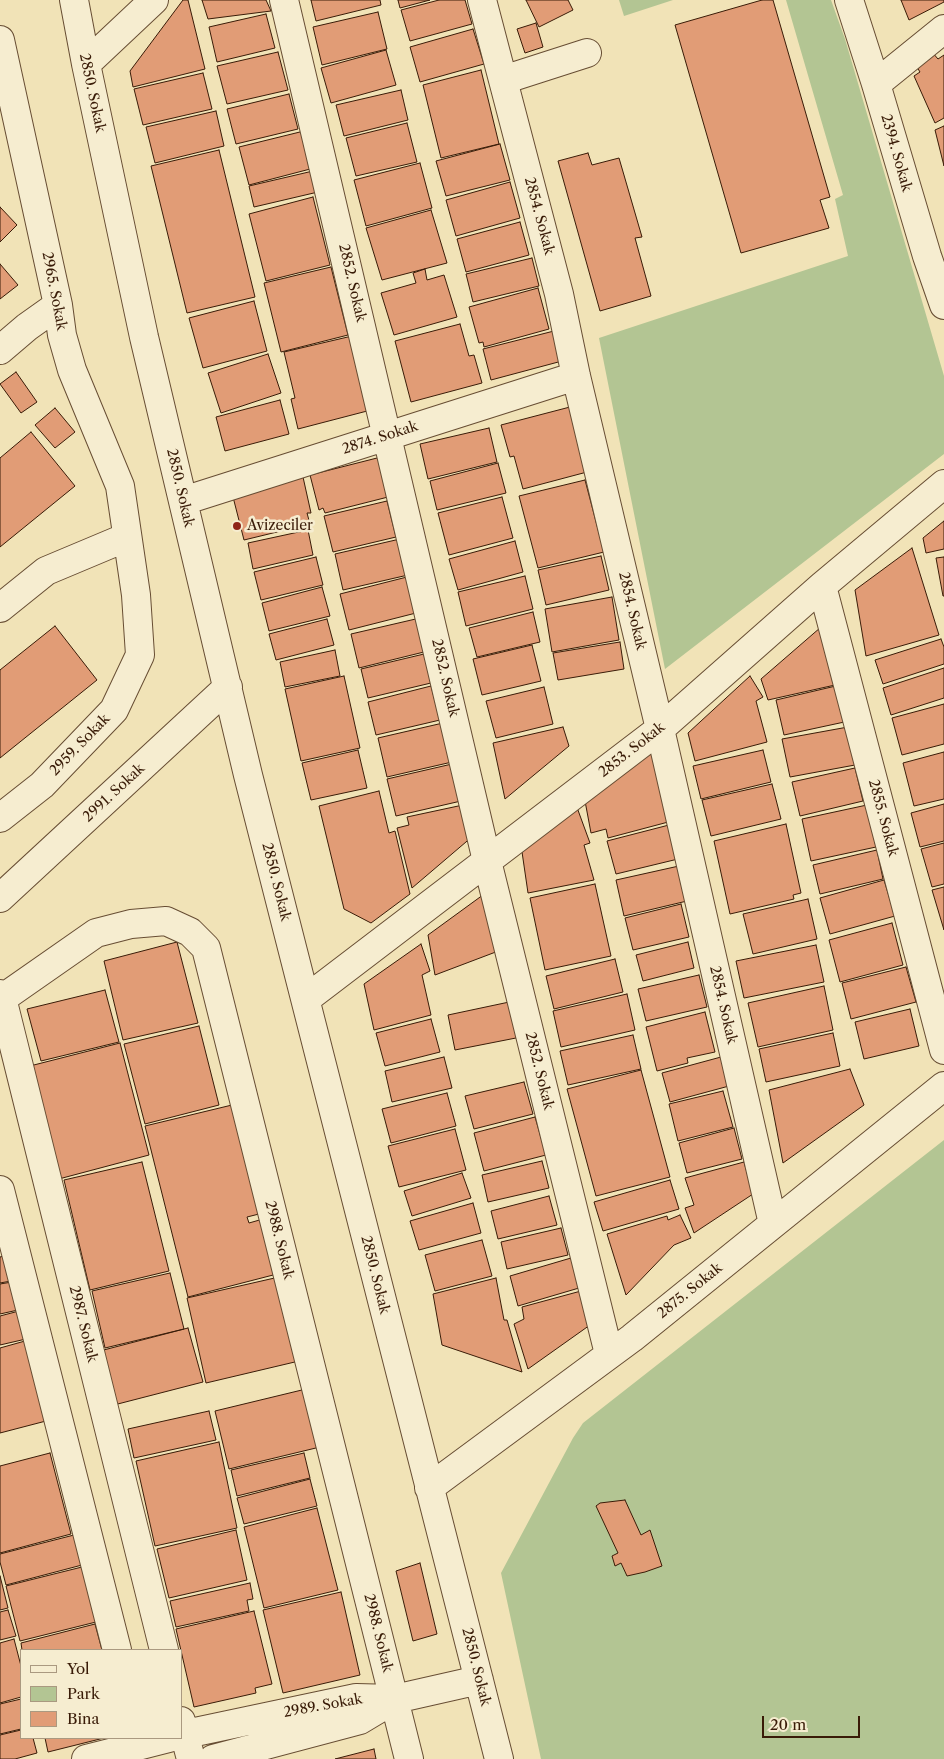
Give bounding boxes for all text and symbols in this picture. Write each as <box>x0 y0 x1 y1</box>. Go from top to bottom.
street label: 2850. Sokak <box>75 52 109 134</box>
street label: 2394. Sokak <box>877 112 915 194</box>
street label: 2854. Sokak <box>521 175 557 257</box>
street label: 2852. Sokak <box>335 242 369 324</box>
street label: 2965. Sokak <box>38 250 70 332</box>
street label: 2874. Sokak <box>340 418 420 458</box>
street label: 2850. Sokak <box>163 447 197 529</box>
place label: Avizeciler <box>247 518 313 534</box>
marker: Avizeciler <box>231 520 243 532</box>
street label: 2854. Sokak <box>615 570 649 652</box>
street label: 2852. Sokak <box>428 637 462 719</box>
street label: 2959. Sokak <box>46 711 114 779</box>
street label: 2853. Sokak <box>596 719 668 781</box>
street label: 2991. Sokak <box>80 760 148 826</box>
street label: 2855. Sokak <box>865 778 901 858</box>
street label: 2850. Sokak <box>258 841 294 923</box>
street label: 2854. Sokak <box>706 964 740 1046</box>
street label: 2852. Sokak <box>521 1030 557 1112</box>
street label: 2988. Sokak <box>261 1199 297 1281</box>
street label: 2850. Sokak <box>357 1234 393 1316</box>
street label: 2875. Sokak <box>654 1260 726 1322</box>
street label: 2987. Sokak <box>65 1284 101 1364</box>
street label: 2988. Sokak <box>360 1592 396 1674</box>
street label: 2850. Sokak <box>458 1626 494 1708</box>
legend <box>20 1649 182 1739</box>
text: Yol <box>67 1659 90 1678</box>
text: Park <box>67 1684 100 1703</box>
street label: 2989. Sokak <box>282 1691 364 1721</box>
scale bar <box>764 1706 862 1738</box>
text: Bina <box>67 1709 99 1728</box>
text: 20 m <box>770 1715 806 1734</box>

